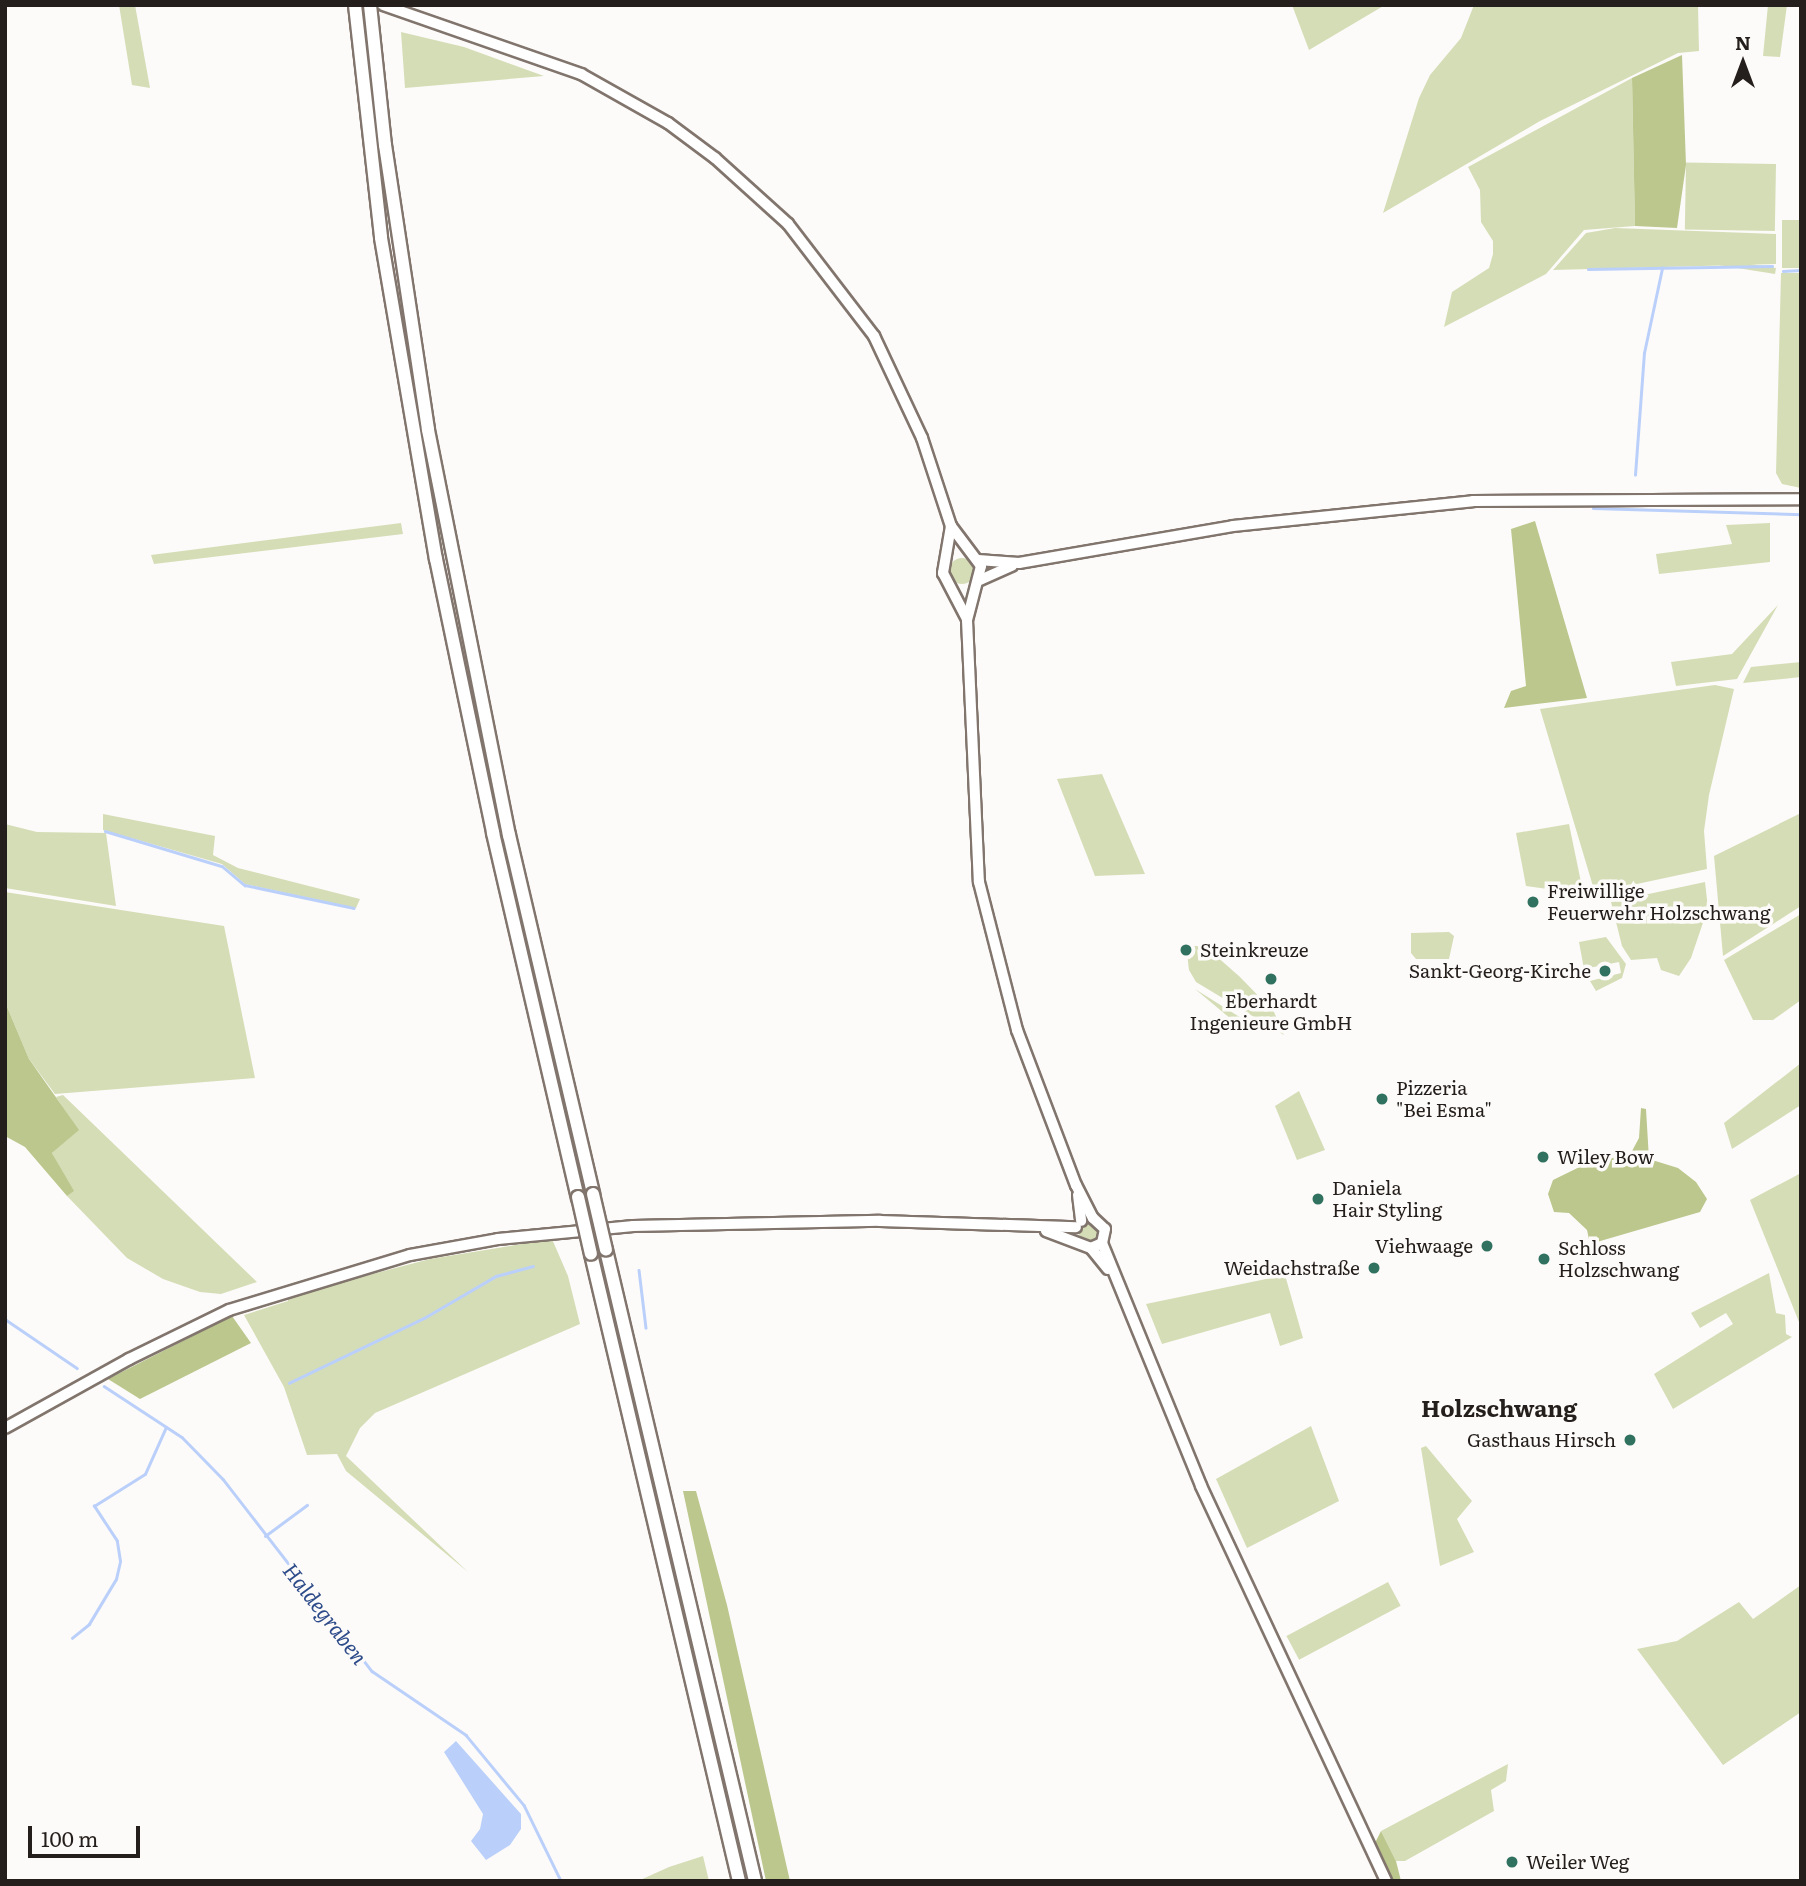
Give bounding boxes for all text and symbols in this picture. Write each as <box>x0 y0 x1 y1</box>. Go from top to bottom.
north arrow <box>1708 28 1778 98</box>
text: N <box>1735 28 1751 56</box>
place label: Freiwillige Feuerwehr Holzschwang <box>1547 880 1771 924</box>
marker: Freiwillige Feuerwehr Holzschwang <box>1525 894 1541 910</box>
place label: Steinkreuze <box>1200 939 1309 961</box>
marker: Steinkreuze <box>1178 942 1194 958</box>
place label: Sankt-Georg-Kirche <box>1409 960 1591 982</box>
marker: Sankt-Georg-Kirche <box>1597 963 1613 979</box>
marker: Eberhardt Ingenieure GmbH <box>1263 971 1279 987</box>
place label: Eberhardt Ingenieure GmbH <box>1189 990 1353 1034</box>
place label: Pizzeria "Bei Esma" <box>1396 1077 1492 1121</box>
marker: Pizzeria "Bei Esma" <box>1374 1091 1390 1107</box>
place label: Wiley Bow <box>1557 1146 1654 1168</box>
marker: Wiley Bow <box>1535 1149 1551 1165</box>
place label: Daniela Hair Styling <box>1332 1177 1442 1221</box>
marker: Daniela Hair Styling <box>1310 1191 1326 1207</box>
place label: Viehwaage <box>1375 1235 1473 1257</box>
place label: Schloss Holzschwang <box>1558 1237 1679 1281</box>
marker: Viehwaage <box>1479 1238 1495 1254</box>
marker: Schloss Holzschwang <box>1536 1251 1552 1267</box>
place label: Weidachstraße <box>1224 1257 1360 1279</box>
marker: Weidachstraße <box>1366 1260 1382 1276</box>
district label: Holzschwang <box>1421 1393 1577 1421</box>
place label: Gasthaus Hirsch <box>1467 1429 1616 1451</box>
marker: Gasthaus Hirsch <box>1622 1432 1638 1448</box>
water label: Haldegraben <box>279 1557 373 1669</box>
scale bar <box>32 1812 144 1856</box>
text: 100 m <box>41 1822 98 1853</box>
place label: Weiler Weg <box>1526 1851 1629 1873</box>
marker: Weiler Weg <box>1504 1854 1520 1870</box>

